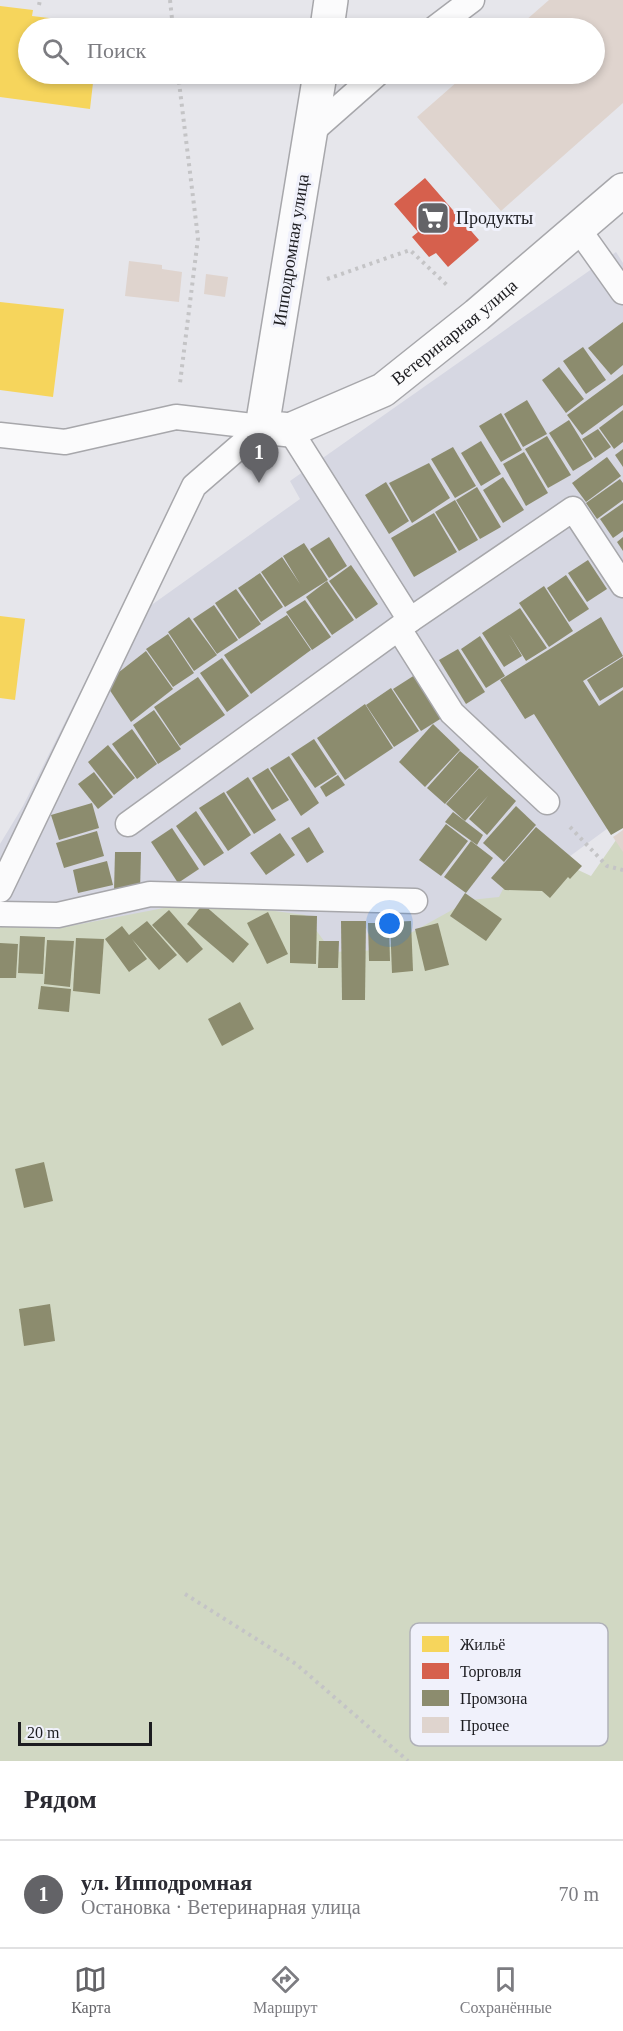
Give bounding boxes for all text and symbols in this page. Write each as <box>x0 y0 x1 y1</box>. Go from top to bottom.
search box <box>18 18 605 84</box>
icon: search <box>39 35 72 68</box>
text: Поиск <box>87 38 146 63</box>
street label: Ипподромная улица <box>269 172 313 328</box>
supermarket icon: Продукты <box>415 200 451 236</box>
place label: Продукты <box>456 208 533 228</box>
street label: Ветеринарная улица <box>388 275 521 389</box>
pin: 1 <box>240 434 278 483</box>
your location <box>375 909 404 938</box>
legend <box>410 1623 608 1746</box>
text: Жильё <box>460 1636 505 1653</box>
text: Торговля <box>460 1663 522 1681</box>
text: Промзона <box>460 1690 527 1708</box>
text: Прочее <box>460 1717 509 1735</box>
scale bar <box>18 1719 152 1746</box>
text: 20 m <box>27 1724 59 1741</box>
text: Рядом <box>24 1785 97 1814</box>
text: ул. Ипподромная <box>81 1870 252 1895</box>
text: 1 <box>39 1883 49 1905</box>
text: 70 m <box>558 1883 599 1905</box>
text: Остановка · Ветеринарная улица <box>81 1896 361 1918</box>
tab: Карта <box>71 1963 111 2017</box>
tab: Маршрут <box>253 1963 318 2017</box>
tab: Сохранённые <box>460 1963 552 2017</box>

